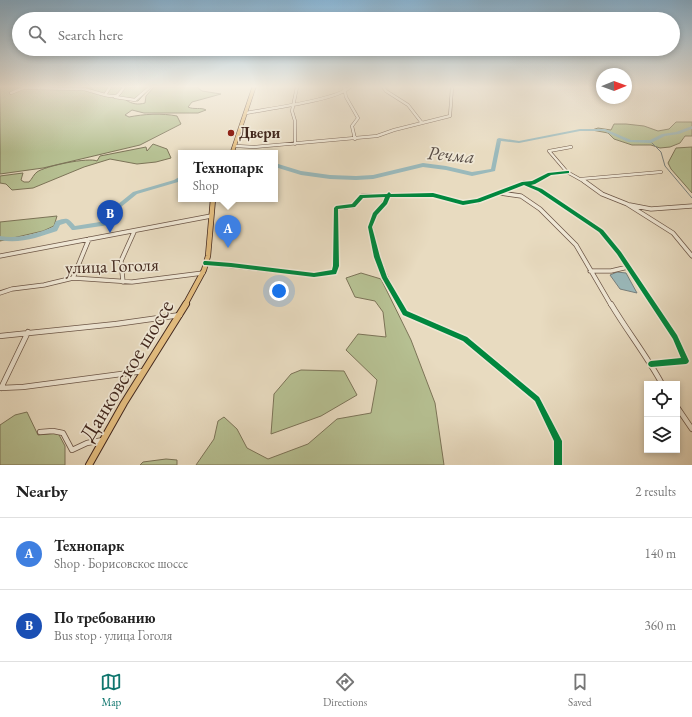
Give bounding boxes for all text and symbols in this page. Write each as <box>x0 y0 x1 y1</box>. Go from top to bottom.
search box <box>12 12 680 56</box>
icon: search <box>26 23 48 45</box>
text: Search here <box>58 25 123 44</box>
north arrow <box>596 68 632 104</box>
place label: Двери <box>239 123 281 142</box>
marker: Двери <box>226 128 236 138</box>
water label: Речма <box>426 140 476 169</box>
popup <box>178 150 278 202</box>
text: Технопарк <box>193 158 263 177</box>
text: Shop <box>193 177 219 194</box>
pin: B <box>97 200 123 233</box>
pin: A <box>215 215 241 248</box>
street label: улица Гоголя <box>65 252 159 279</box>
your location <box>269 281 289 301</box>
street label: Данковское шоссе <box>73 294 180 446</box>
map controls <box>644 381 680 453</box>
button: locate <box>644 381 680 417</box>
button: layers <box>644 417 680 453</box>
text: Nearby <box>16 480 68 502</box>
text: 2 results <box>635 483 676 500</box>
text: Технопарк <box>54 536 124 555</box>
text: A <box>24 545 34 562</box>
text: 140 m <box>645 545 676 562</box>
text: Shop · Борисовское шоссе <box>54 555 188 572</box>
text: По требованию <box>54 608 155 627</box>
text: B <box>25 617 33 634</box>
text: 360 m <box>645 617 676 634</box>
text: Bus stop · улица Гоголя <box>54 627 172 644</box>
tab: Map <box>100 671 122 709</box>
tab: Directions <box>323 671 367 709</box>
tab: Saved <box>568 671 592 709</box>

